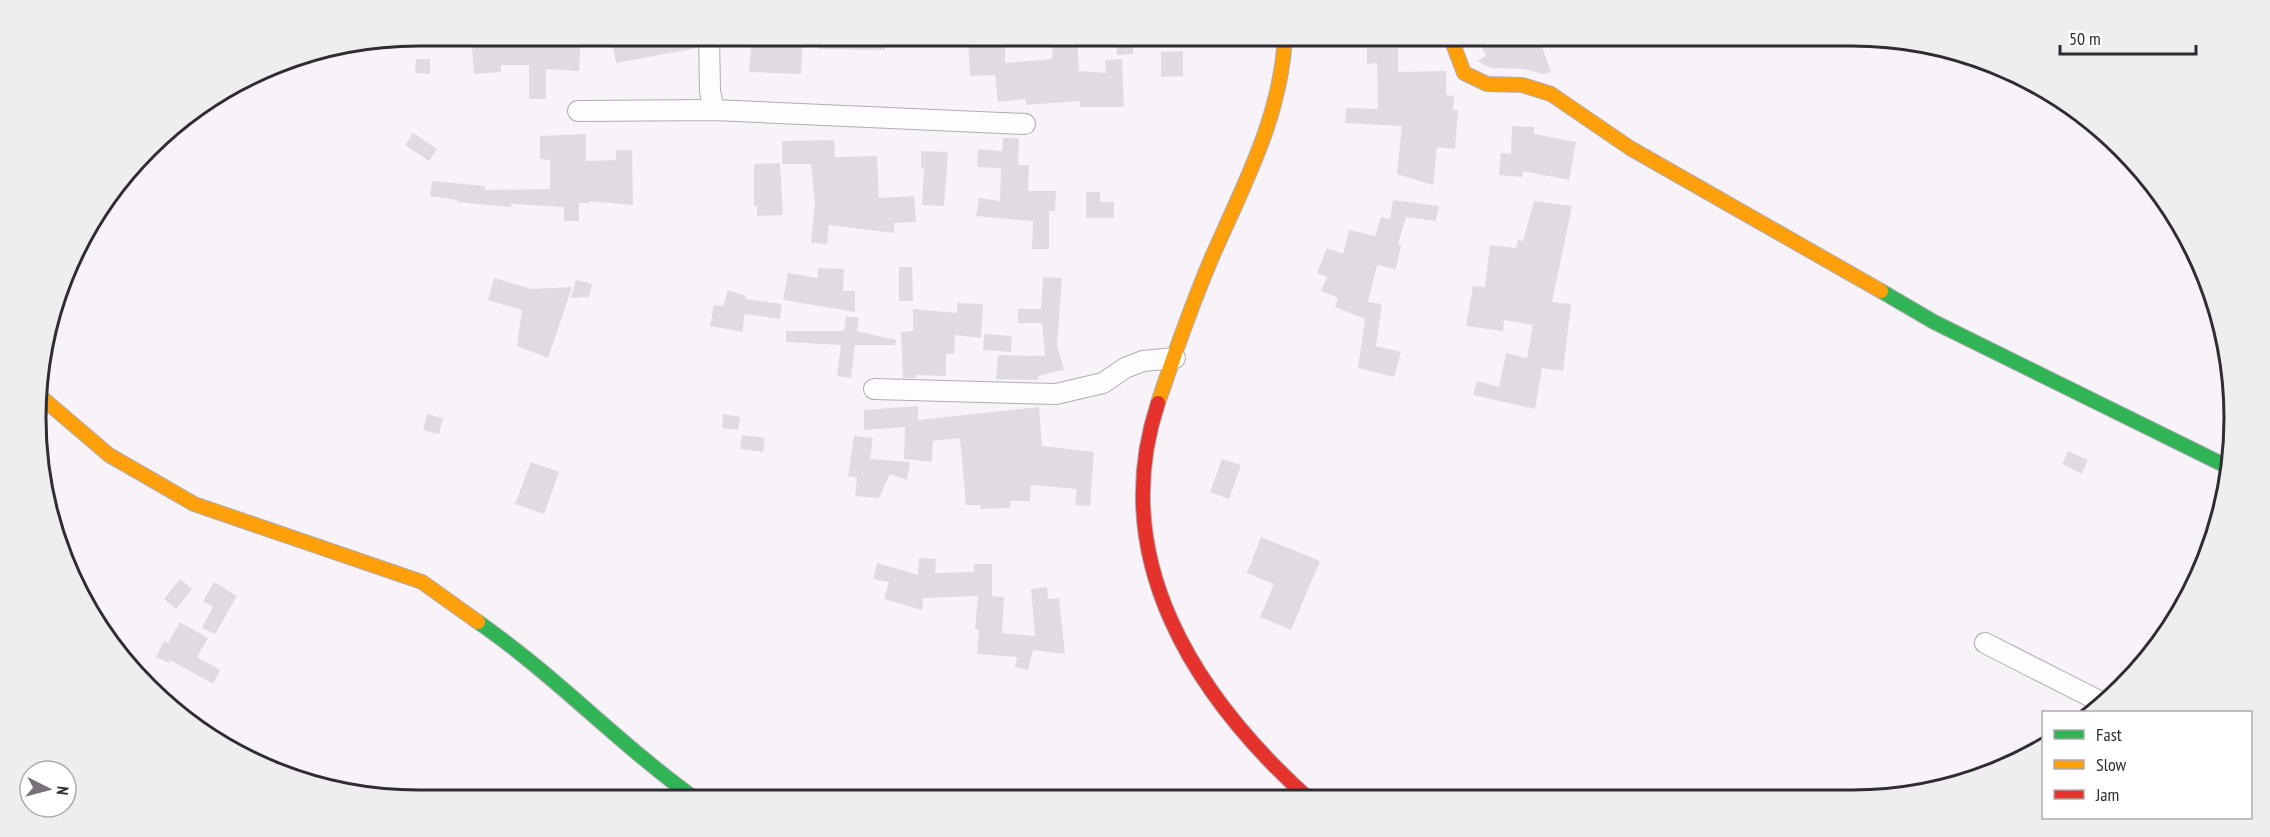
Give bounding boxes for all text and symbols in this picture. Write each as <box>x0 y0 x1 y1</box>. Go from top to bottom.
scale bar <box>2060 18 2196 56</box>
text: 50 m <box>2069 27 2101 50</box>
legend <box>2042 711 2252 819</box>
text: Fast <box>2096 723 2122 746</box>
text: Slow <box>2096 753 2127 776</box>
north arrow <box>18 759 78 819</box>
text: Jam <box>2095 783 2119 806</box>
text: N <box>53 785 73 796</box>

